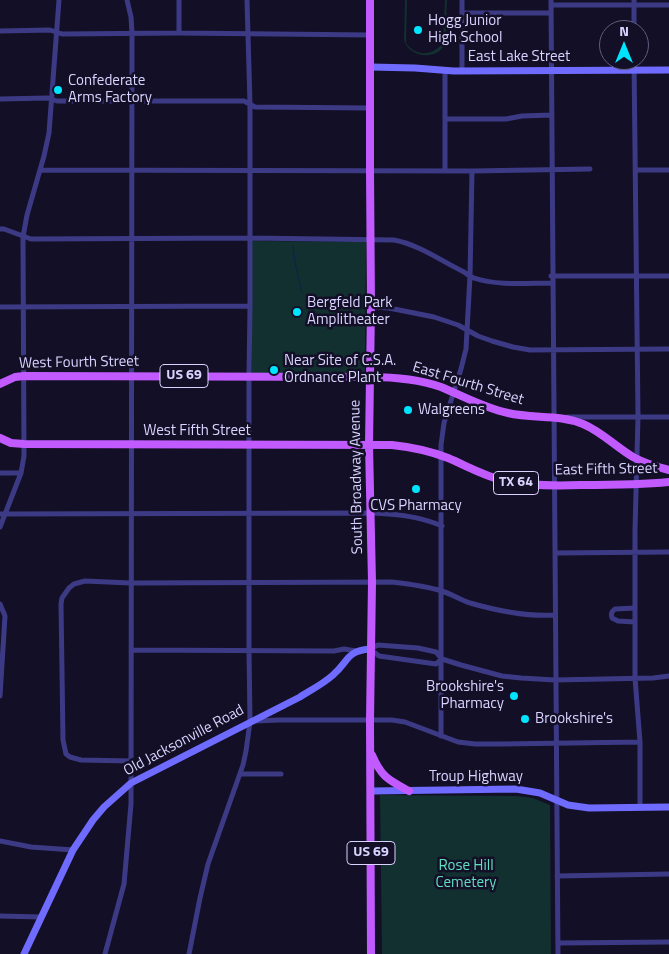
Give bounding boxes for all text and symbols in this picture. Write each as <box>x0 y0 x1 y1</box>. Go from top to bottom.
place label: Hogg Junior High School <box>428 12 503 47</box>
north arrow <box>599 20 649 70</box>
text: N <box>619 20 629 41</box>
marker: Hogg Junior High School <box>412 24 424 36</box>
street label: East Lake Street <box>468 48 570 66</box>
place label: Confederate Arms Factory <box>68 72 152 107</box>
marker: Confederate Arms Factory <box>52 84 64 96</box>
place label: Bergfeld Park Amplitheater <box>307 294 392 329</box>
marker: Bergfeld Park Amplitheater <box>291 306 303 318</box>
place label: Near Site of C.S.A. Ordnance Plant <box>284 352 396 387</box>
street label: West Fourth Street <box>19 353 139 373</box>
street label: East Fourth Street <box>410 359 526 409</box>
road number: US 69 <box>160 364 208 388</box>
marker: Near Site of C.S.A. Ordnance Plant <box>268 364 280 376</box>
street label: South Broadway Avenue <box>347 400 367 554</box>
place label: Walgreens <box>418 401 485 419</box>
marker: Walgreens <box>402 404 414 416</box>
street label: West Fifth Street <box>143 422 251 440</box>
street label: East Fifth Street <box>554 460 658 480</box>
road number: TX 64 <box>494 472 538 494</box>
marker: CVS Pharmacy <box>410 483 422 495</box>
place label: CVS Pharmacy <box>370 497 462 515</box>
place label: Brookshire's Pharmacy <box>426 678 504 713</box>
marker: Brookshire's Pharmacy <box>508 690 520 702</box>
street label: Old Jacksonville Road <box>121 702 247 780</box>
place label: Brookshire's <box>535 710 613 728</box>
marker: Brookshire's <box>519 713 531 725</box>
street label: Troup Highway <box>429 768 523 786</box>
road number: US 69 <box>347 841 395 864</box>
park label: Rose Hill Cemetery <box>436 857 496 892</box>

